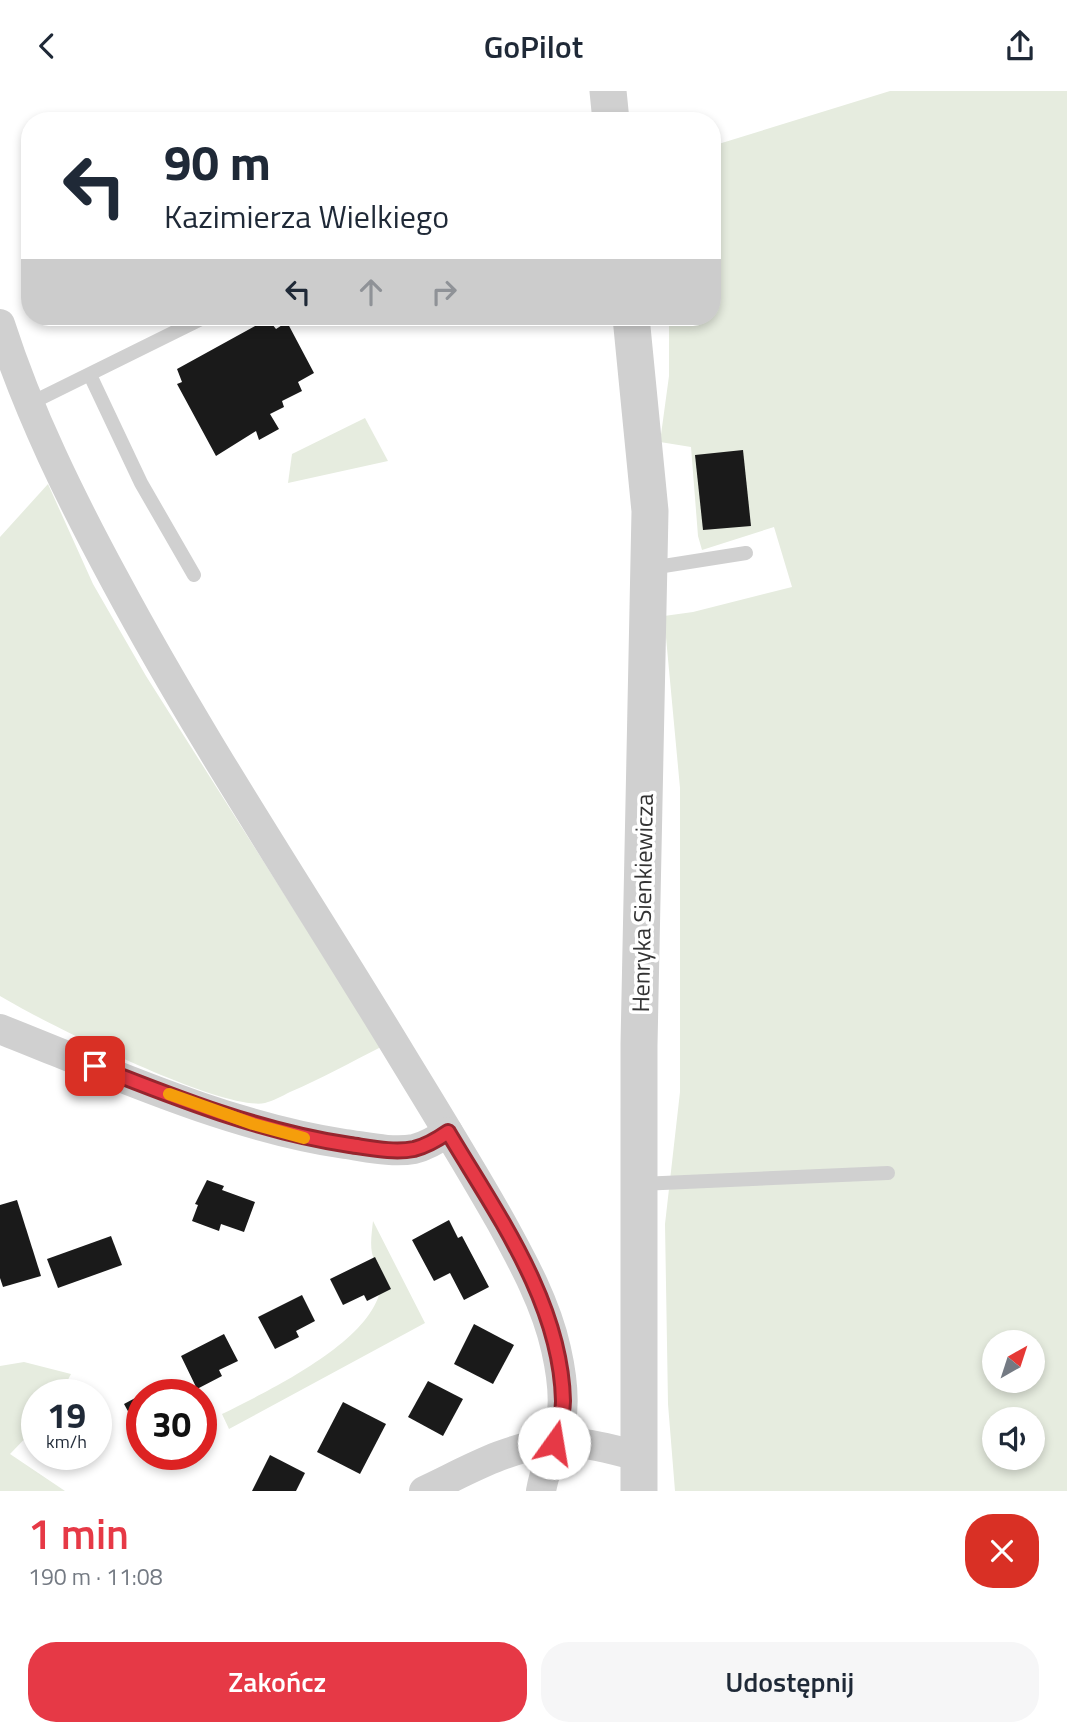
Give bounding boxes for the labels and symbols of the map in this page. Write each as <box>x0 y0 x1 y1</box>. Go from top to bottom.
street label: Henryka Sienkiewicza <box>622 793 662 1013</box>
pin <box>65 1036 125 1096</box>
north arrow <box>982 1330 1045 1393</box>
speed limit sign: 30 <box>126 1379 217 1470</box>
position arrow <box>517 1406 591 1480</box>

